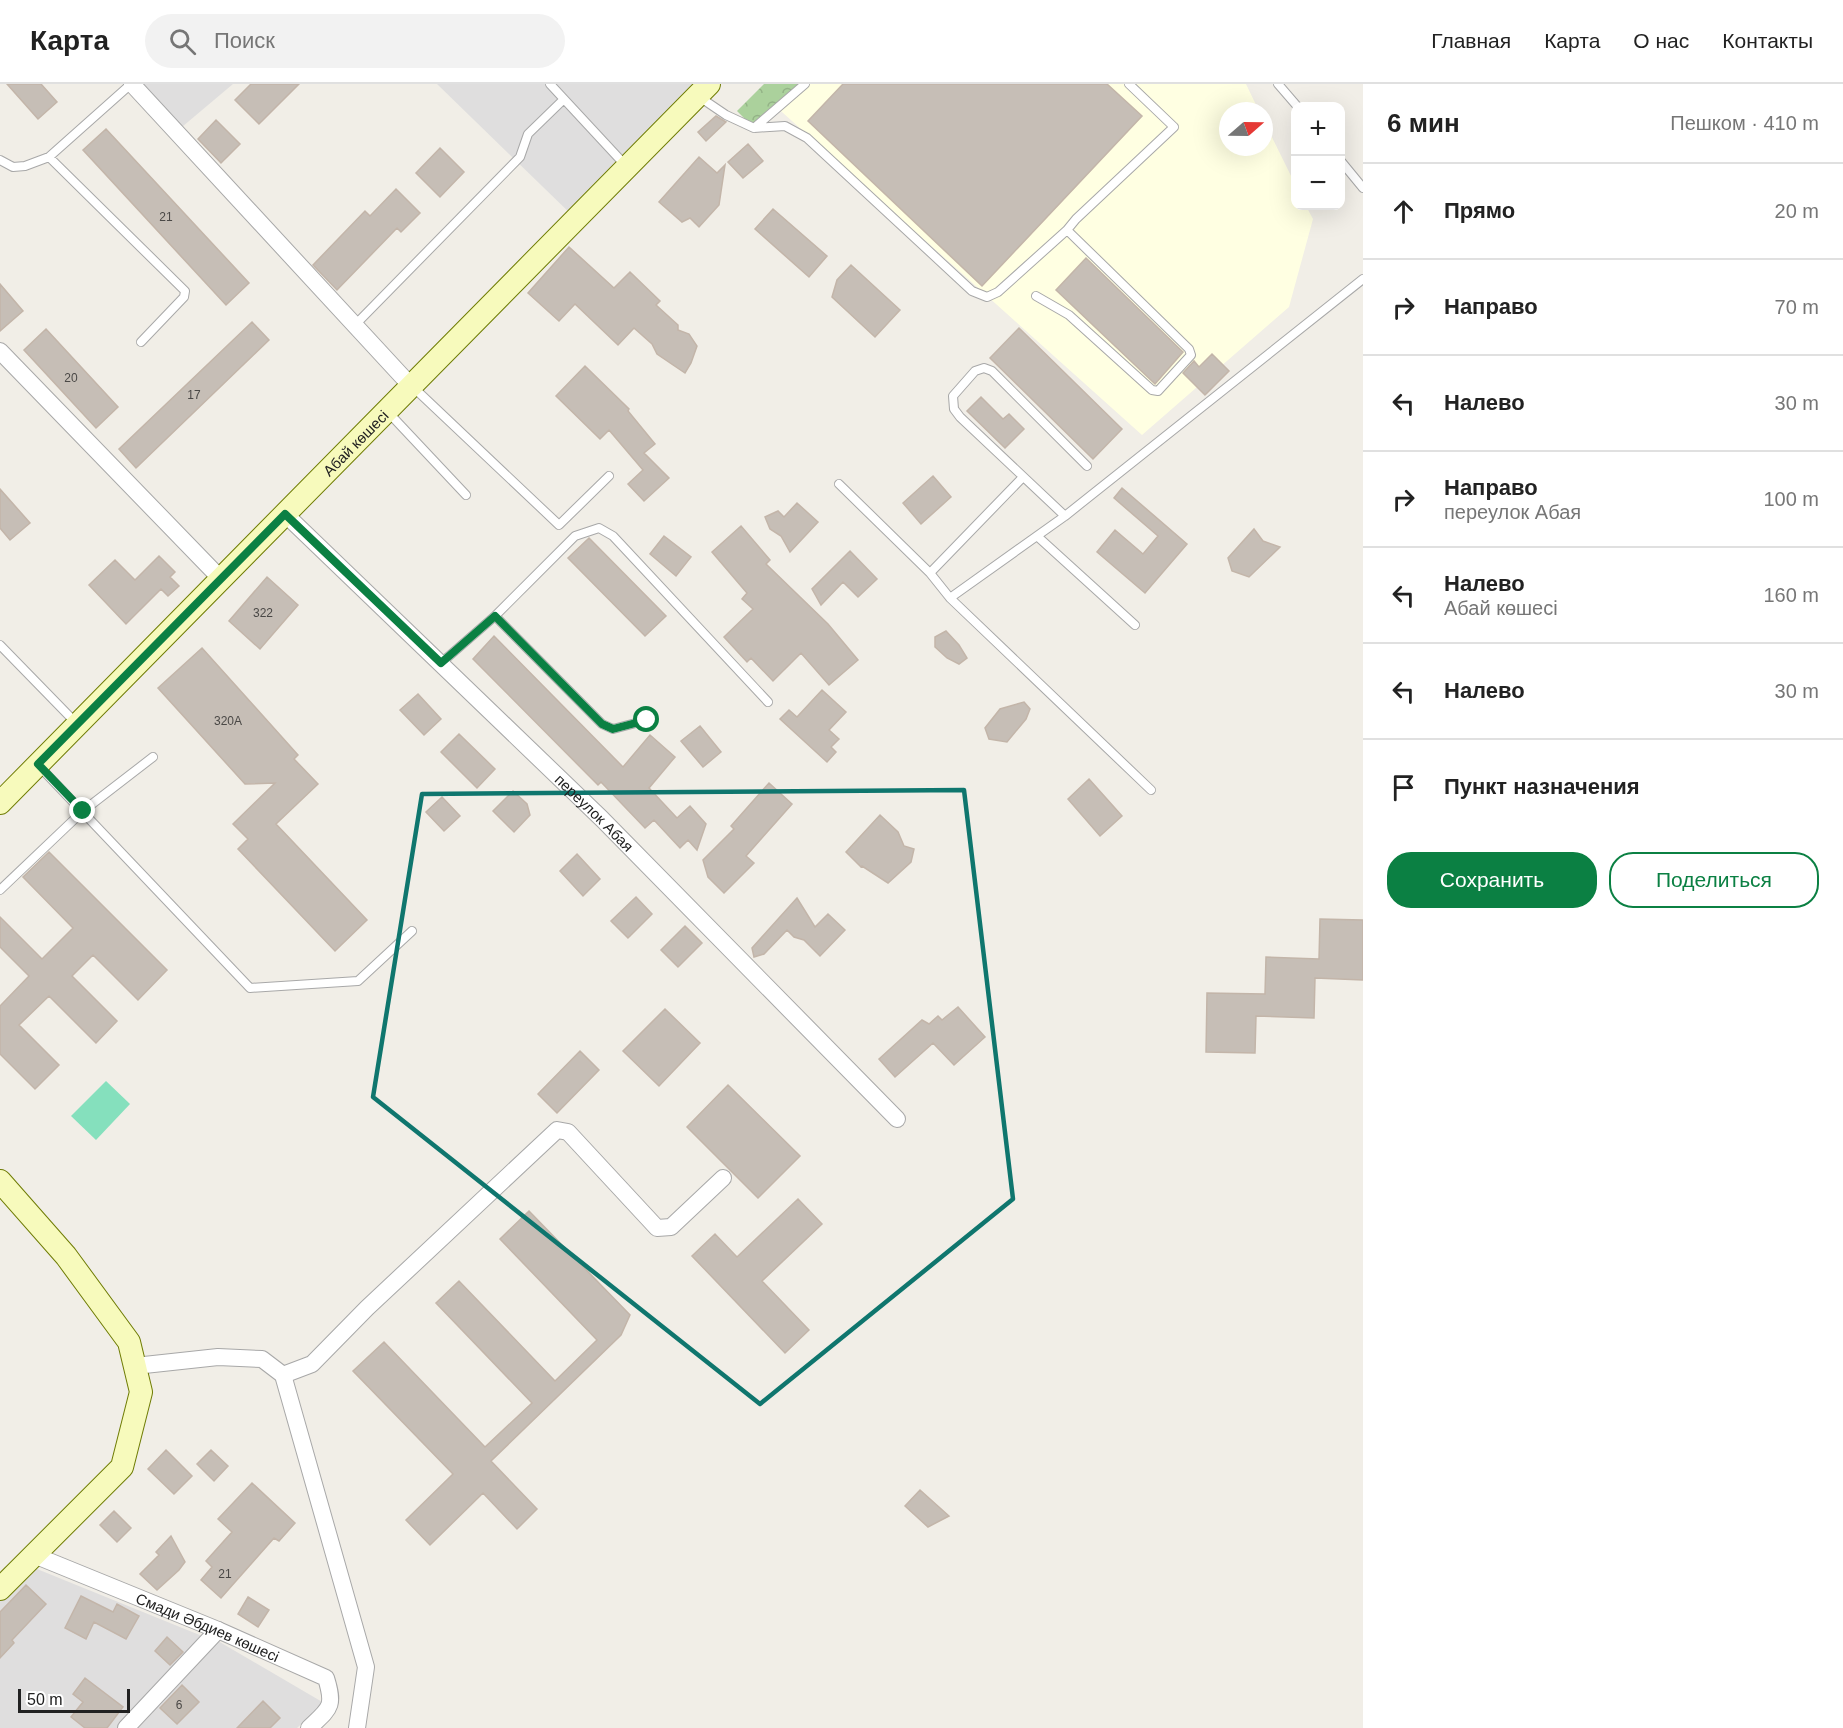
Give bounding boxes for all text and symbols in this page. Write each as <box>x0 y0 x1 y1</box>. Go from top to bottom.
search box <box>145 14 565 68</box>
text: Карта <box>30 25 109 56</box>
icon: search <box>166 25 199 58</box>
text: Поиск <box>214 28 275 53</box>
text: Главная <box>1431 29 1511 52</box>
text: Карта <box>1544 29 1600 52</box>
text: О нас <box>1633 29 1689 52</box>
text: Контакты <box>1722 29 1813 52</box>
north arrow <box>1219 102 1273 156</box>
map controls <box>1291 102 1345 210</box>
button: + <box>1291 102 1345 156</box>
text: 6 мин <box>1387 108 1460 138</box>
text: Пешком · 410 m <box>1670 112 1819 134</box>
button: − <box>1291 156 1345 210</box>
icon: ahead <box>1387 195 1420 228</box>
text: Прямо <box>1444 198 1515 223</box>
text: 20 m <box>1775 200 1819 222</box>
house number: 21 <box>159 210 173 224</box>
icon: right <box>1387 291 1420 324</box>
text: Направо <box>1444 294 1538 319</box>
text: 70 m <box>1775 296 1819 318</box>
house number: 20 <box>64 371 78 385</box>
icon: left <box>1387 387 1420 420</box>
house number: 17 <box>187 388 201 402</box>
text: Налево <box>1444 390 1525 415</box>
text: 30 m <box>1775 392 1819 414</box>
street label: Абай көшесі <box>319 406 391 479</box>
text: Направо <box>1444 475 1538 500</box>
icon: right <box>1387 483 1420 516</box>
text: 100 m <box>1763 488 1819 510</box>
text: переулок Абая <box>1444 501 1581 523</box>
text: Налево <box>1444 571 1525 596</box>
icon: left <box>1387 579 1420 612</box>
text: 160 m <box>1763 584 1819 606</box>
text: Абай көшесі <box>1444 597 1558 619</box>
house number: 322 <box>253 606 273 620</box>
icon: left <box>1387 675 1420 708</box>
text: Налево <box>1444 678 1525 703</box>
text: 30 m <box>1775 680 1819 702</box>
route start <box>633 706 659 732</box>
house number: 320А <box>214 714 242 728</box>
street label: переулок Абая <box>552 770 637 855</box>
icon: arrive <box>1387 771 1420 804</box>
text: Пункт назначения <box>1444 774 1640 799</box>
route end <box>69 797 95 823</box>
button: Сохранить <box>1387 852 1597 908</box>
button: Поделиться <box>1609 852 1819 908</box>
house number: 21 <box>218 1567 232 1581</box>
street label: Смади Әбдиев көшесі <box>134 1589 282 1665</box>
scale bar <box>18 1686 130 1714</box>
text: 50 m <box>27 1691 63 1708</box>
house number: 6 <box>176 1698 183 1712</box>

